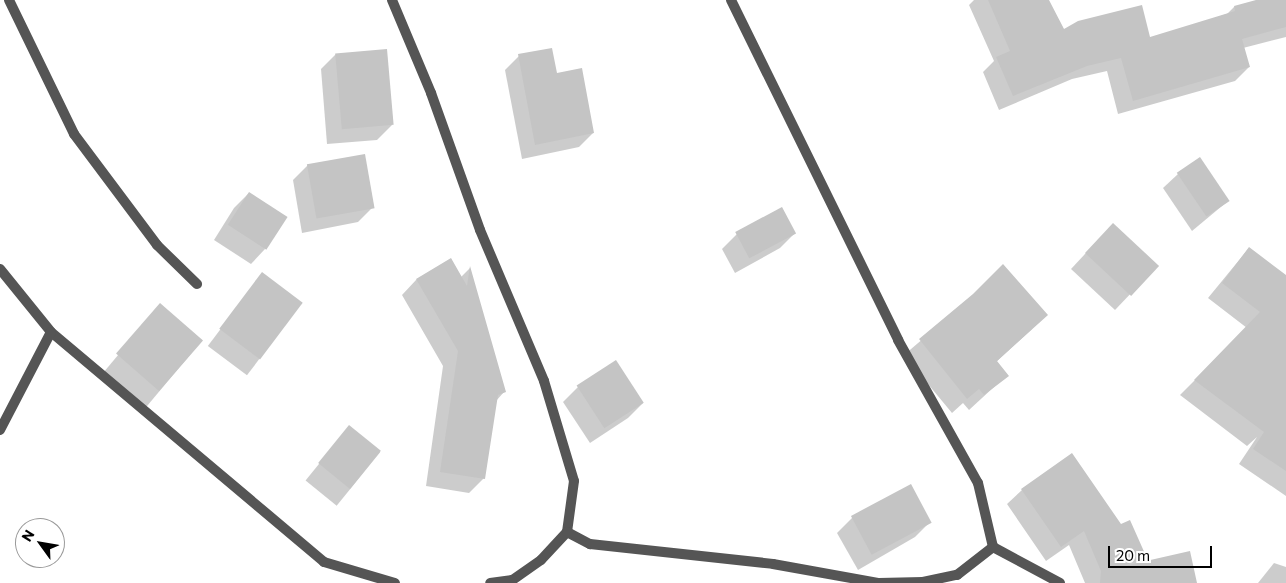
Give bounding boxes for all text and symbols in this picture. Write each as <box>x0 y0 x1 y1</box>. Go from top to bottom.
north arrow <box>15 518 65 568</box>
text: N <box>18 526 38 544</box>
scale bar <box>1111 536 1215 568</box>
text: 20 m <box>1116 546 1150 564</box>

